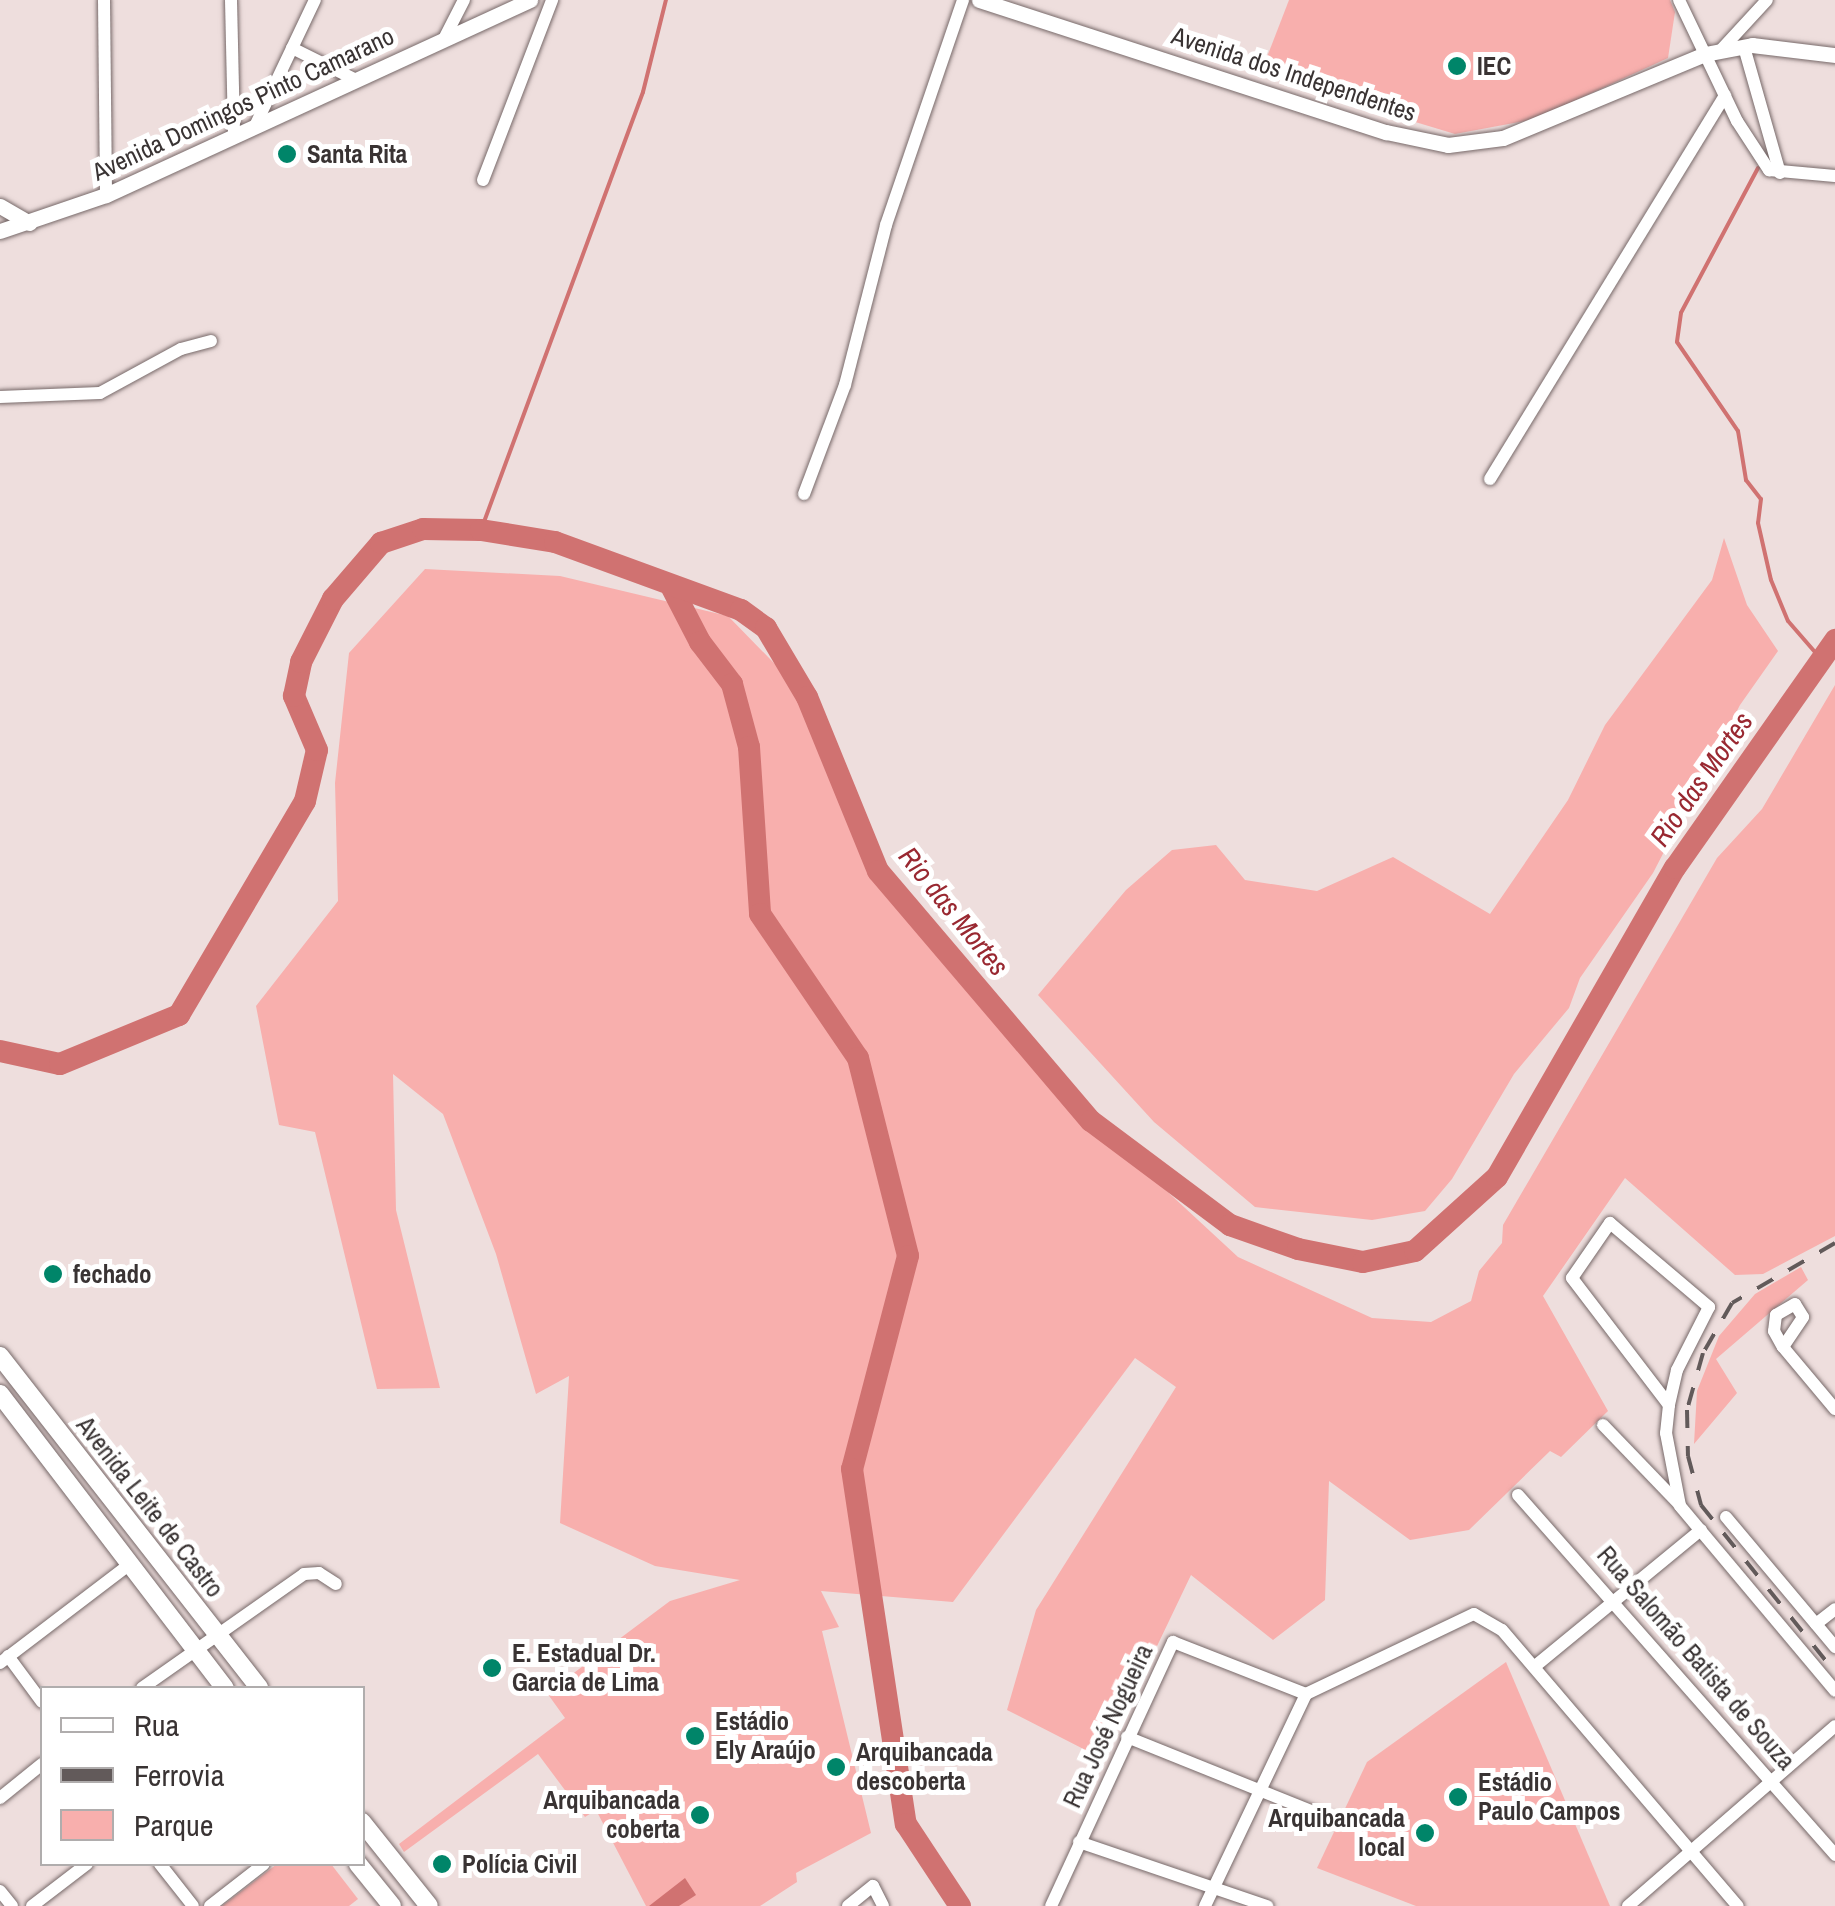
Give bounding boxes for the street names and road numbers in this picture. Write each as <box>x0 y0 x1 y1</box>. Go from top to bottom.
street label: Avenida dos Independentes <box>1168 20 1420 128</box>
street label: Avenida Domingos Pinto Camarano <box>88 21 398 187</box>
street label: Avenida Leite de Castro <box>70 1411 230 1603</box>
street label: Rua Salomão Batista de Souza <box>1591 1540 1801 1776</box>
street label: Rua José Nogueira <box>1057 1640 1159 1812</box>

